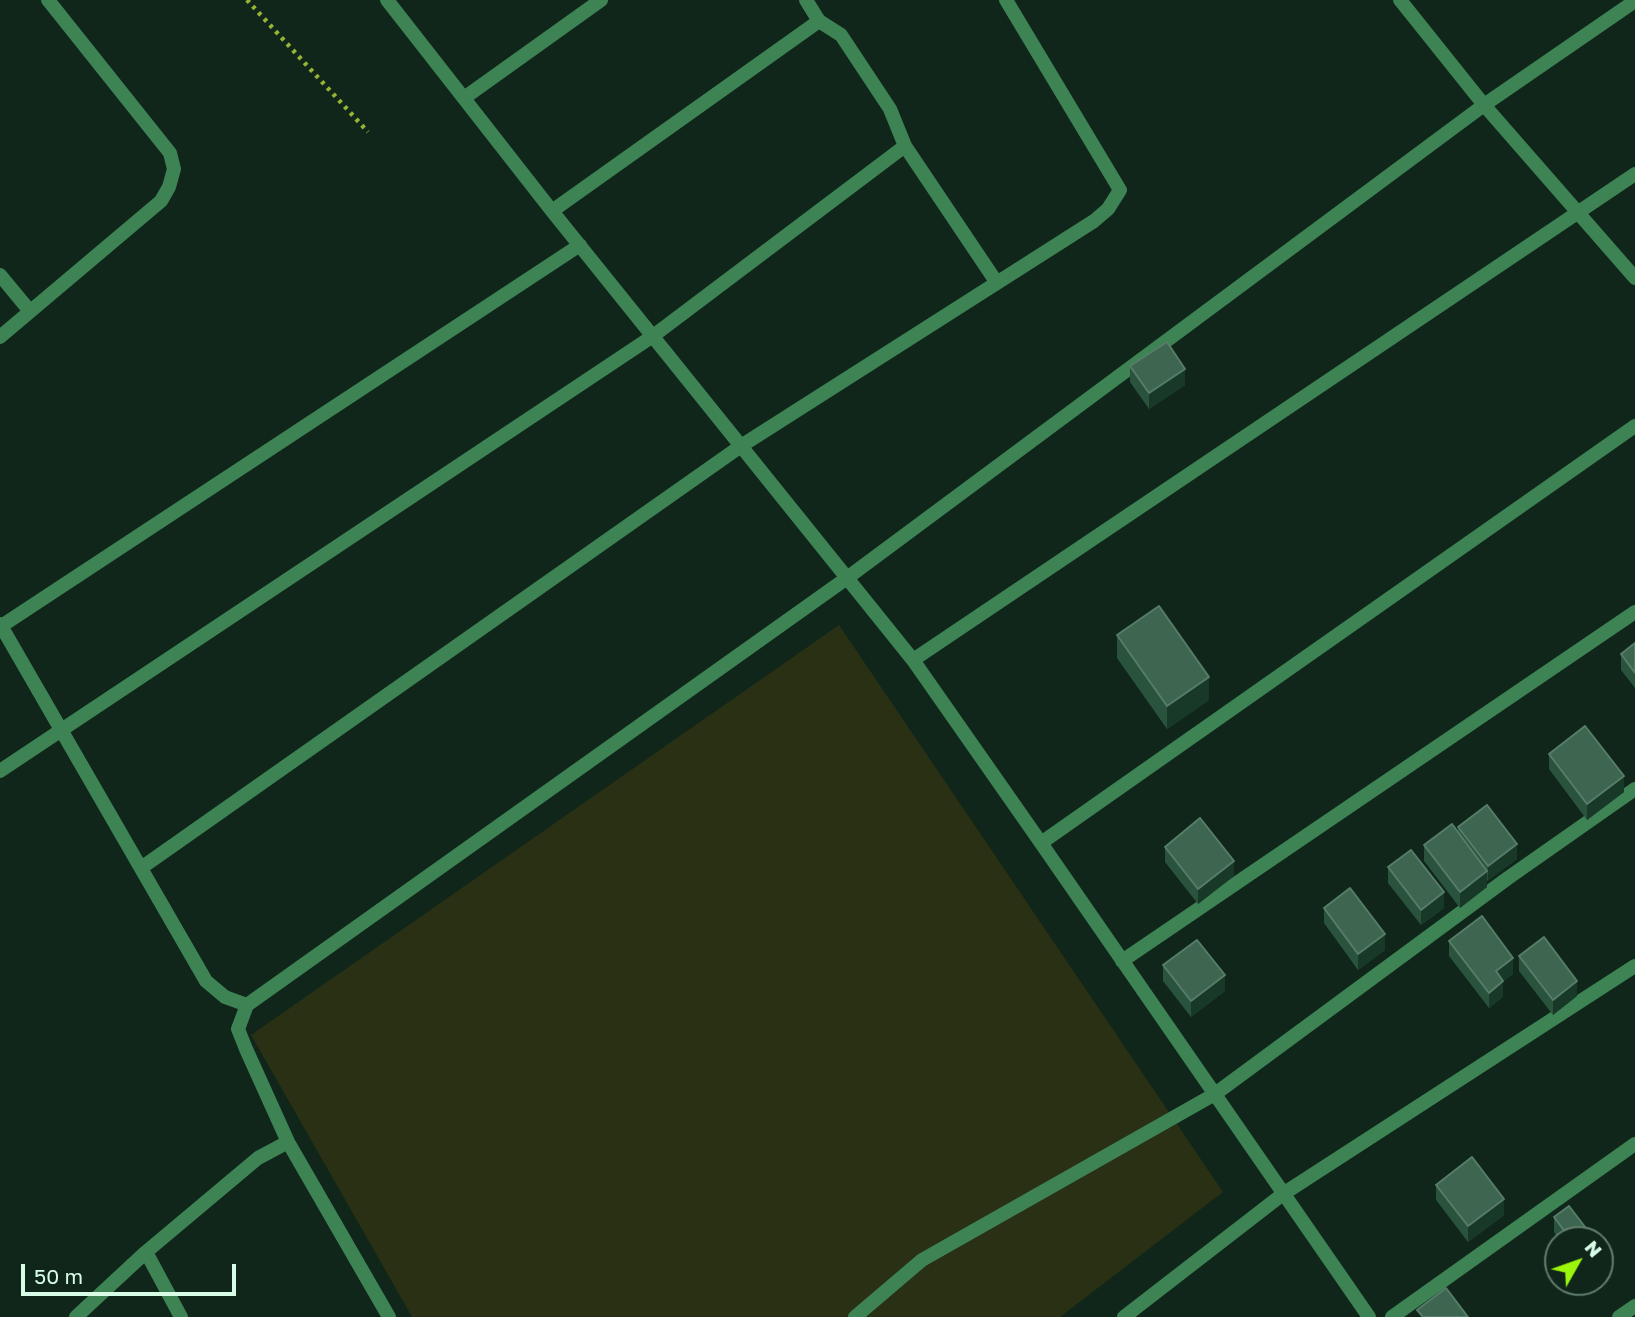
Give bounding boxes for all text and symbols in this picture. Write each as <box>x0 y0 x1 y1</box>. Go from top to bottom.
north arrow <box>1544 1226 1614 1296</box>
text: N <box>1580 1236 1607 1261</box>
scale bar <box>24 1250 240 1294</box>
text: 50 m <box>34 1263 83 1289</box>

